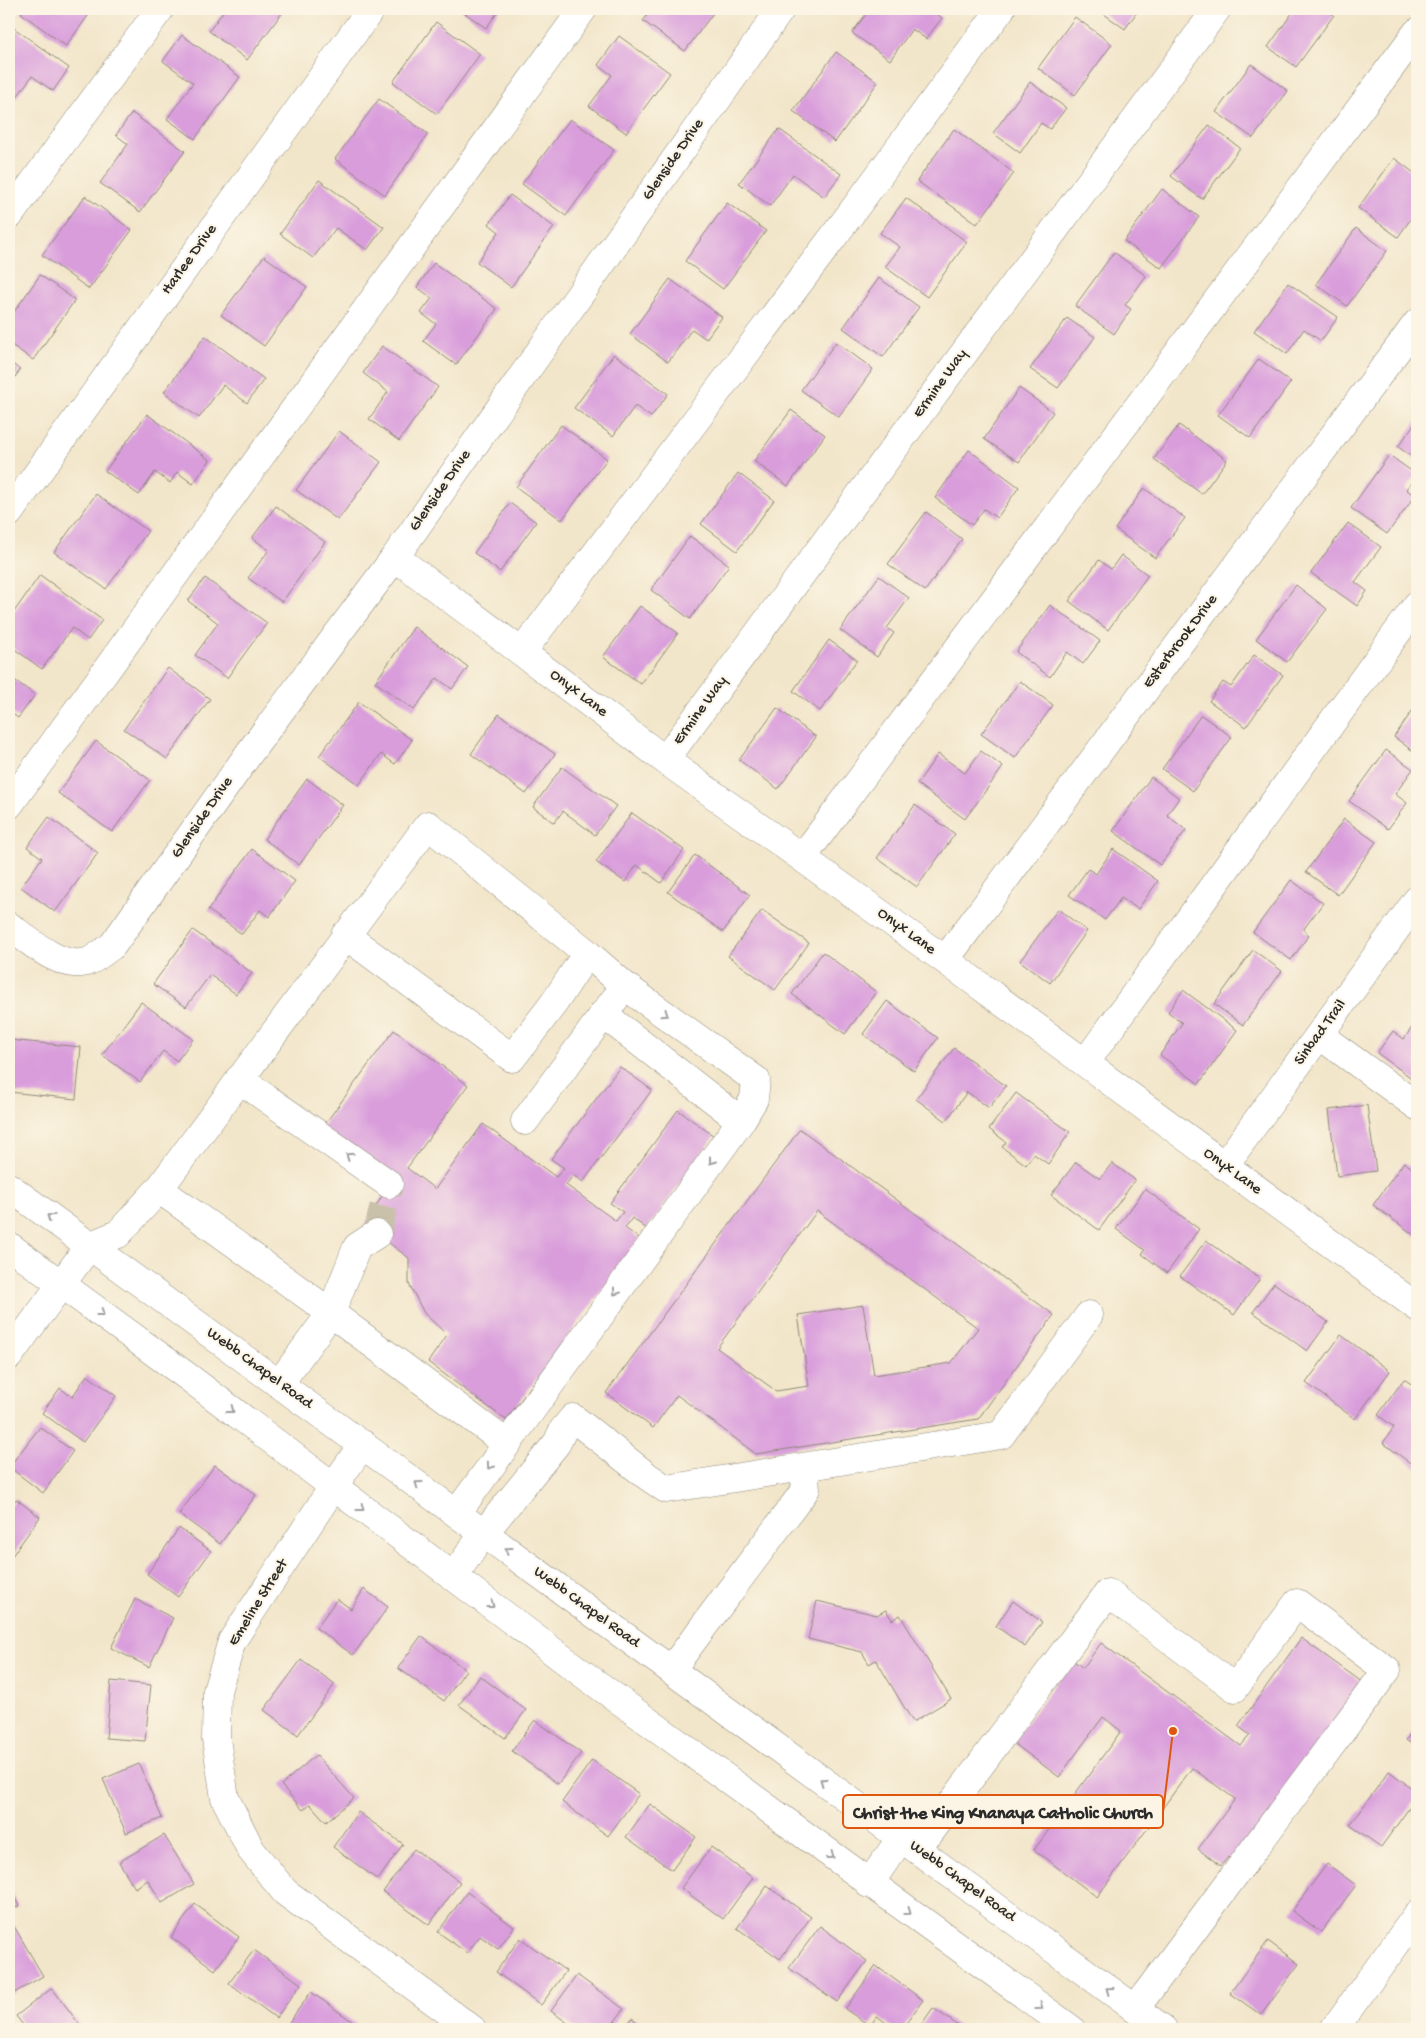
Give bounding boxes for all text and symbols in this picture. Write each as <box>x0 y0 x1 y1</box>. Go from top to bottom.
street label: Glenside Drive <box>639 115 709 204</box>
street label: Harlee Drive <box>158 220 222 299</box>
street label: Ermine Way <box>910 346 972 422</box>
street label: Glenside Drive <box>406 446 476 535</box>
street label: Esterbrook Drive <box>1139 591 1223 693</box>
street label: Onyx Lane <box>545 666 611 722</box>
street label: Ermine Way <box>670 673 732 749</box>
street label: Glenside Drive <box>168 773 238 862</box>
street label: Onyx Lane <box>873 904 940 960</box>
street label: Sinbad Trail <box>1291 996 1351 1070</box>
one-way arrow <box>659 1008 668 1017</box>
street label: Onyx Lane <box>1199 1144 1266 1200</box>
one-way arrow <box>345 1153 355 1162</box>
one-way arrow <box>709 1155 718 1165</box>
one-way arrow <box>47 1215 56 1223</box>
one-way arrow <box>613 1286 622 1296</box>
one-way arrow <box>95 1307 105 1316</box>
street label: Webb Chapel Road <box>202 1324 317 1415</box>
one-way arrow <box>225 1404 235 1413</box>
one-way arrow <box>487 1461 496 1470</box>
one-way arrow <box>414 1481 423 1491</box>
one-way arrow <box>355 1502 365 1511</box>
one-way arrow <box>505 1548 514 1556</box>
street label: Emeline Street <box>225 1555 294 1650</box>
street label: Webb Chapel Road <box>529 1563 644 1654</box>
one-way arrow <box>485 1600 494 1608</box>
one-way arrow <box>819 1778 829 1787</box>
callout: Christ the King Knanaya Catholic Church <box>843 1795 1163 1828</box>
text: Christ the King Knanaya Catholic Church <box>852 1804 1153 1825</box>
street label: Webb Chapel Road <box>905 1837 1020 1928</box>
one-way arrow <box>825 1850 834 1858</box>
one-way arrow <box>903 1906 912 1915</box>
one-way arrow <box>1105 1987 1115 1996</box>
one-way arrow <box>1034 2001 1044 2010</box>

